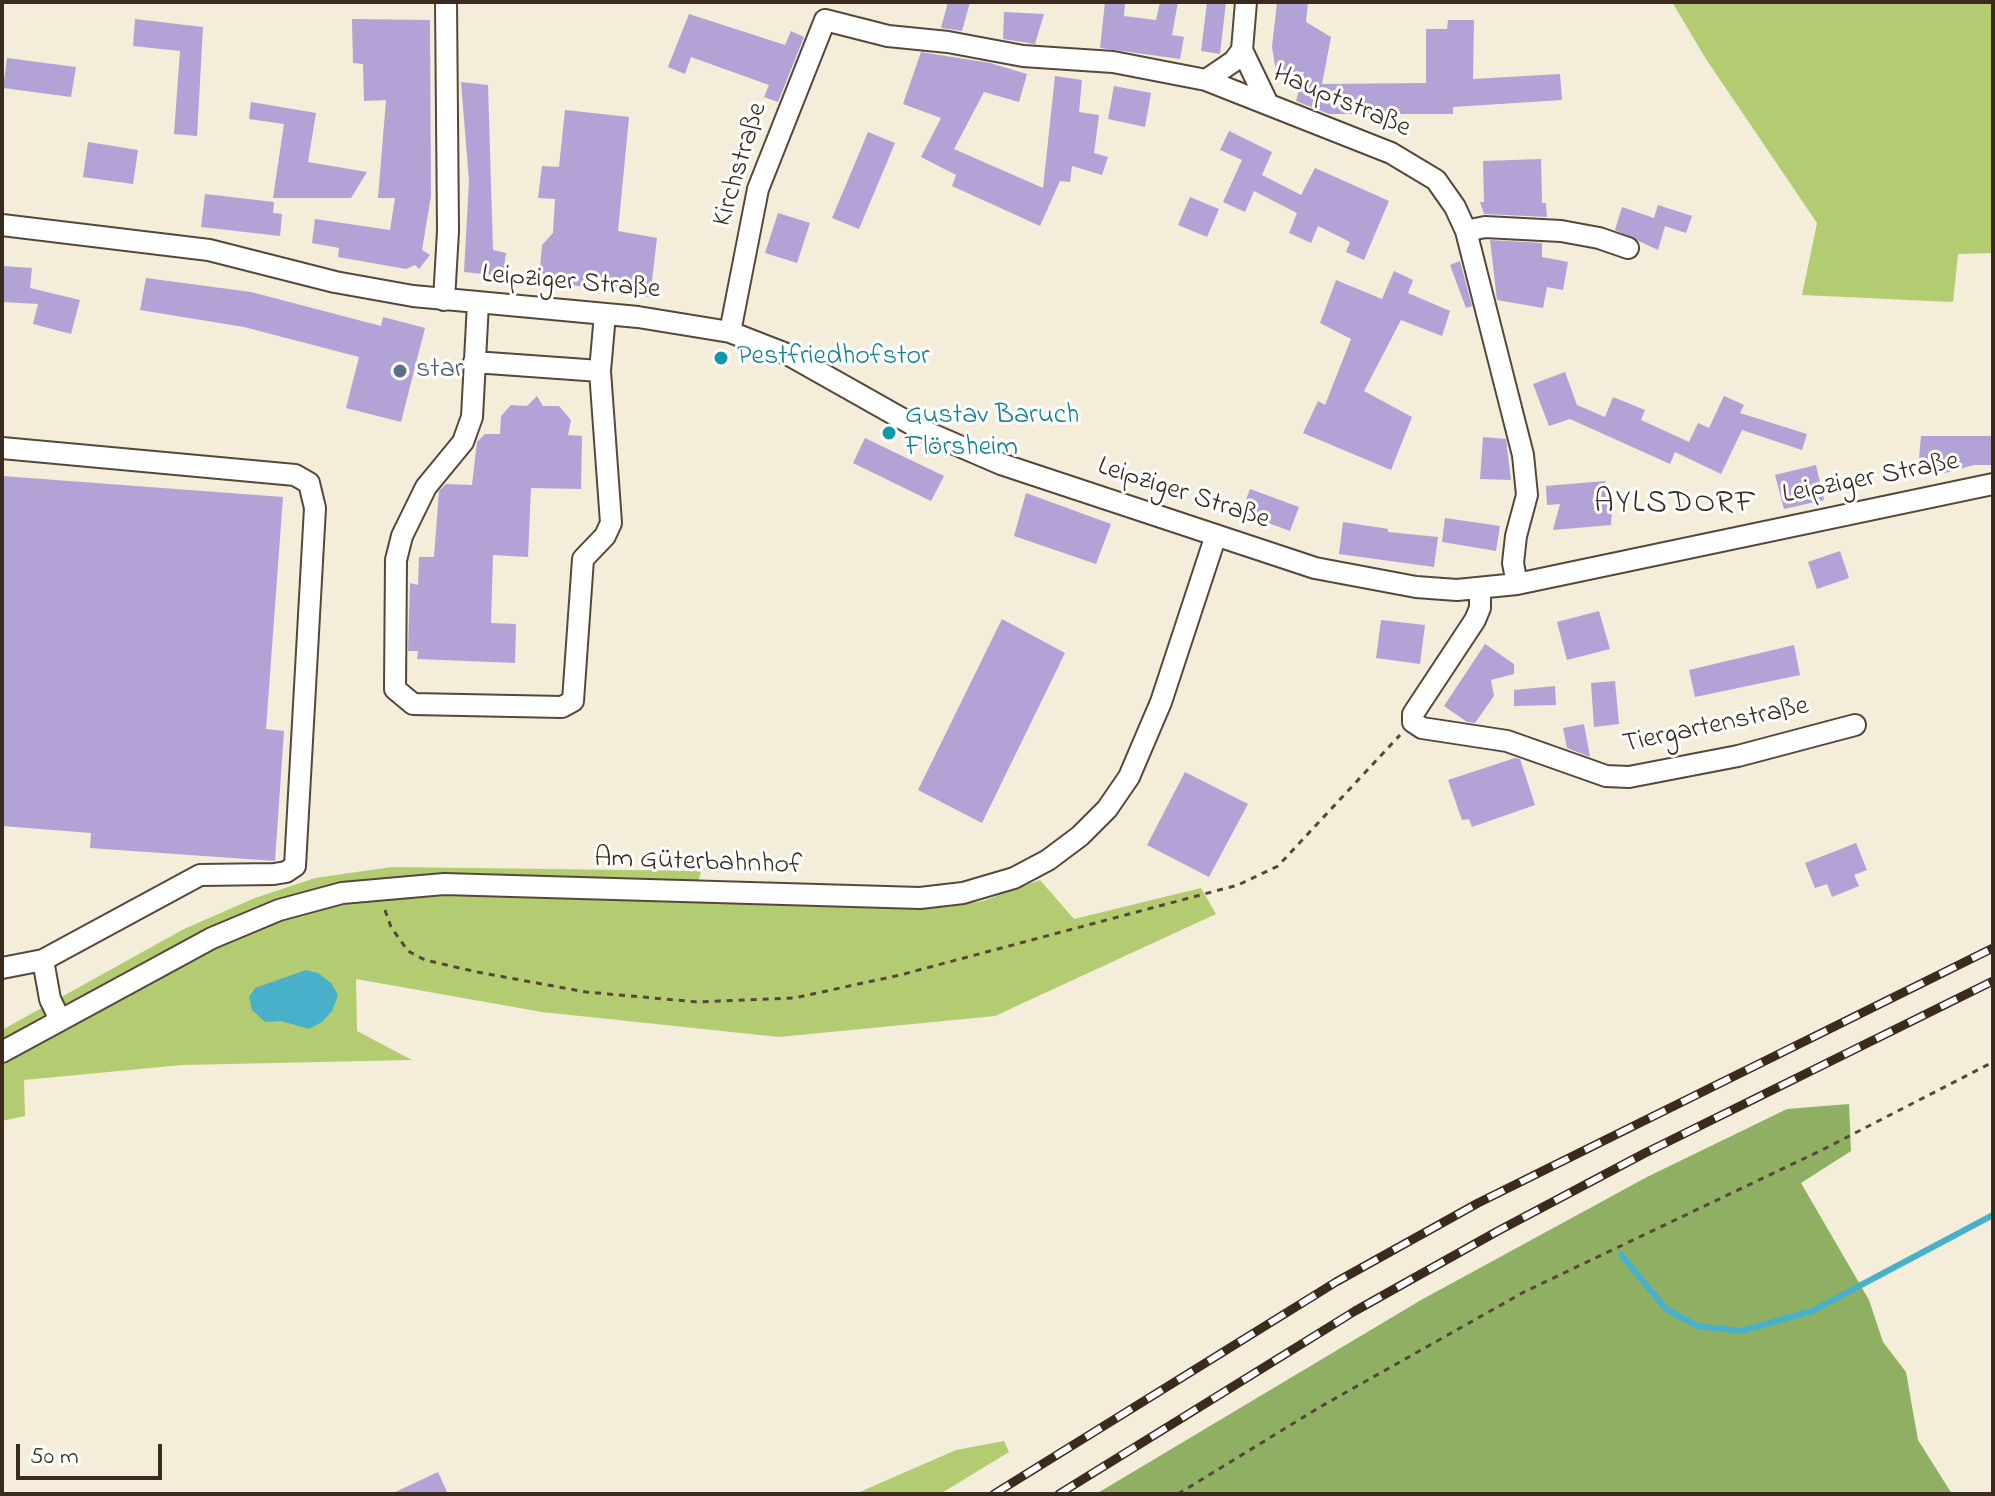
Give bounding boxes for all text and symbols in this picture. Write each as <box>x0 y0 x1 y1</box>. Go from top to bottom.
street label: Hauptstraße <box>1267 59 1415 147</box>
street label: Kirchstraße <box>707 99 777 231</box>
street label: Leipziger Straße <box>480 259 662 309</box>
place label: Pestfriedhofstor <box>737 341 930 375</box>
marker: Pestfriedhofstor <box>712 349 730 367</box>
place label: star <box>416 354 463 388</box>
marker: star <box>391 362 409 380</box>
place label: Gustav Baruch Flörsheim <box>905 400 1079 466</box>
marker: Gustav Baruch Flörsheim <box>880 424 898 442</box>
street label: Leipziger Straße <box>1780 446 1962 514</box>
street label: Leipziger Straße <box>1093 451 1273 539</box>
district label: AYLSDORF <box>1594 487 1758 525</box>
street label: Tiergartenstraße <box>1620 691 1812 763</box>
street label: Am Güterbahnhof <box>593 844 803 884</box>
scale bar <box>20 1428 166 1478</box>
text: 50 m <box>30 1440 79 1475</box>

